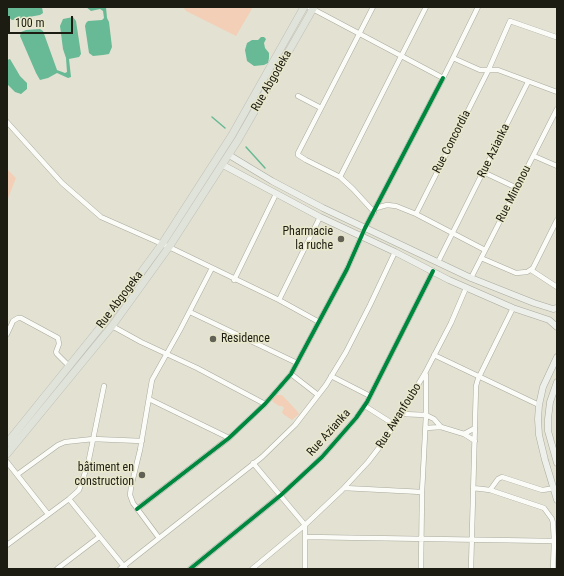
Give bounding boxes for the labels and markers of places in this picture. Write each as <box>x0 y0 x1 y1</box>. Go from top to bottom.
place label: Pharmacie la ruche <box>282 225 333 253</box>
marker: Pharmacie la ruche <box>336 234 346 244</box>
place label: Residence <box>221 332 270 346</box>
marker: Residence <box>208 334 218 344</box>
place label: bâtiment en construction <box>74 461 134 489</box>
marker: bâtiment en construction <box>137 470 147 480</box>

